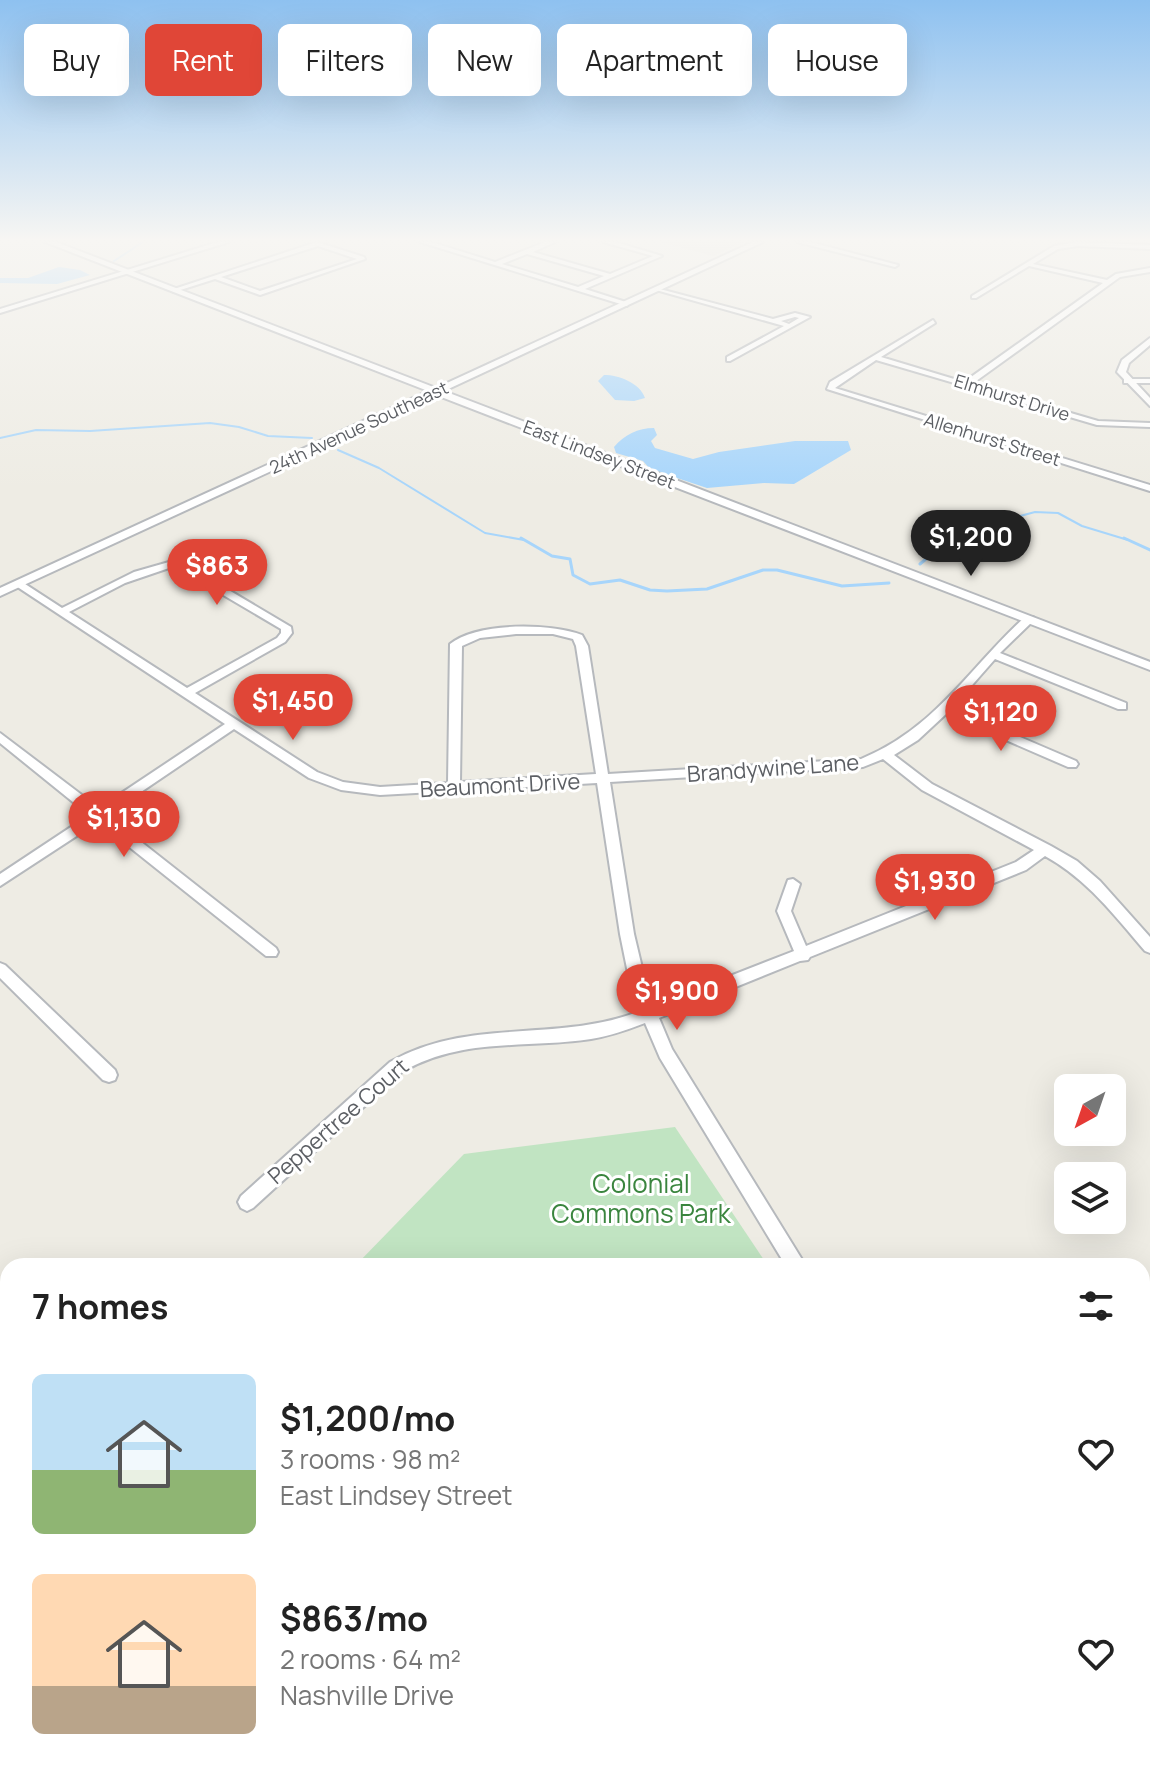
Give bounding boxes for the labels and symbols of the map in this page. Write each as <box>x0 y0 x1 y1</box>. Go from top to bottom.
street label: Elmhurst Drive <box>952 368 1073 426</box>
street label: 24th Avenue Southeast <box>265 375 452 479</box>
street label: Allenhurst Street <box>921 407 1063 471</box>
street label: East Lindsey Street <box>520 414 679 494</box>
pin: $1,200 <box>906 510 1036 578</box>
pin: $863 <box>170 539 264 607</box>
pin: $1,450 <box>228 674 358 742</box>
pin: $1,120 <box>936 685 1066 753</box>
street label: Brandywine Lane <box>686 747 860 789</box>
street label: Beaumont Drive <box>419 766 581 804</box>
pin: $1,130 <box>59 791 189 859</box>
pin: $1,930 <box>870 854 1000 922</box>
pin: $1,900 <box>612 964 742 1032</box>
street label: Peppertree Court <box>261 1051 415 1191</box>
north arrow <box>1054 1074 1126 1146</box>
park label: Colonial Commons Park <box>551 1165 732 1231</box>

